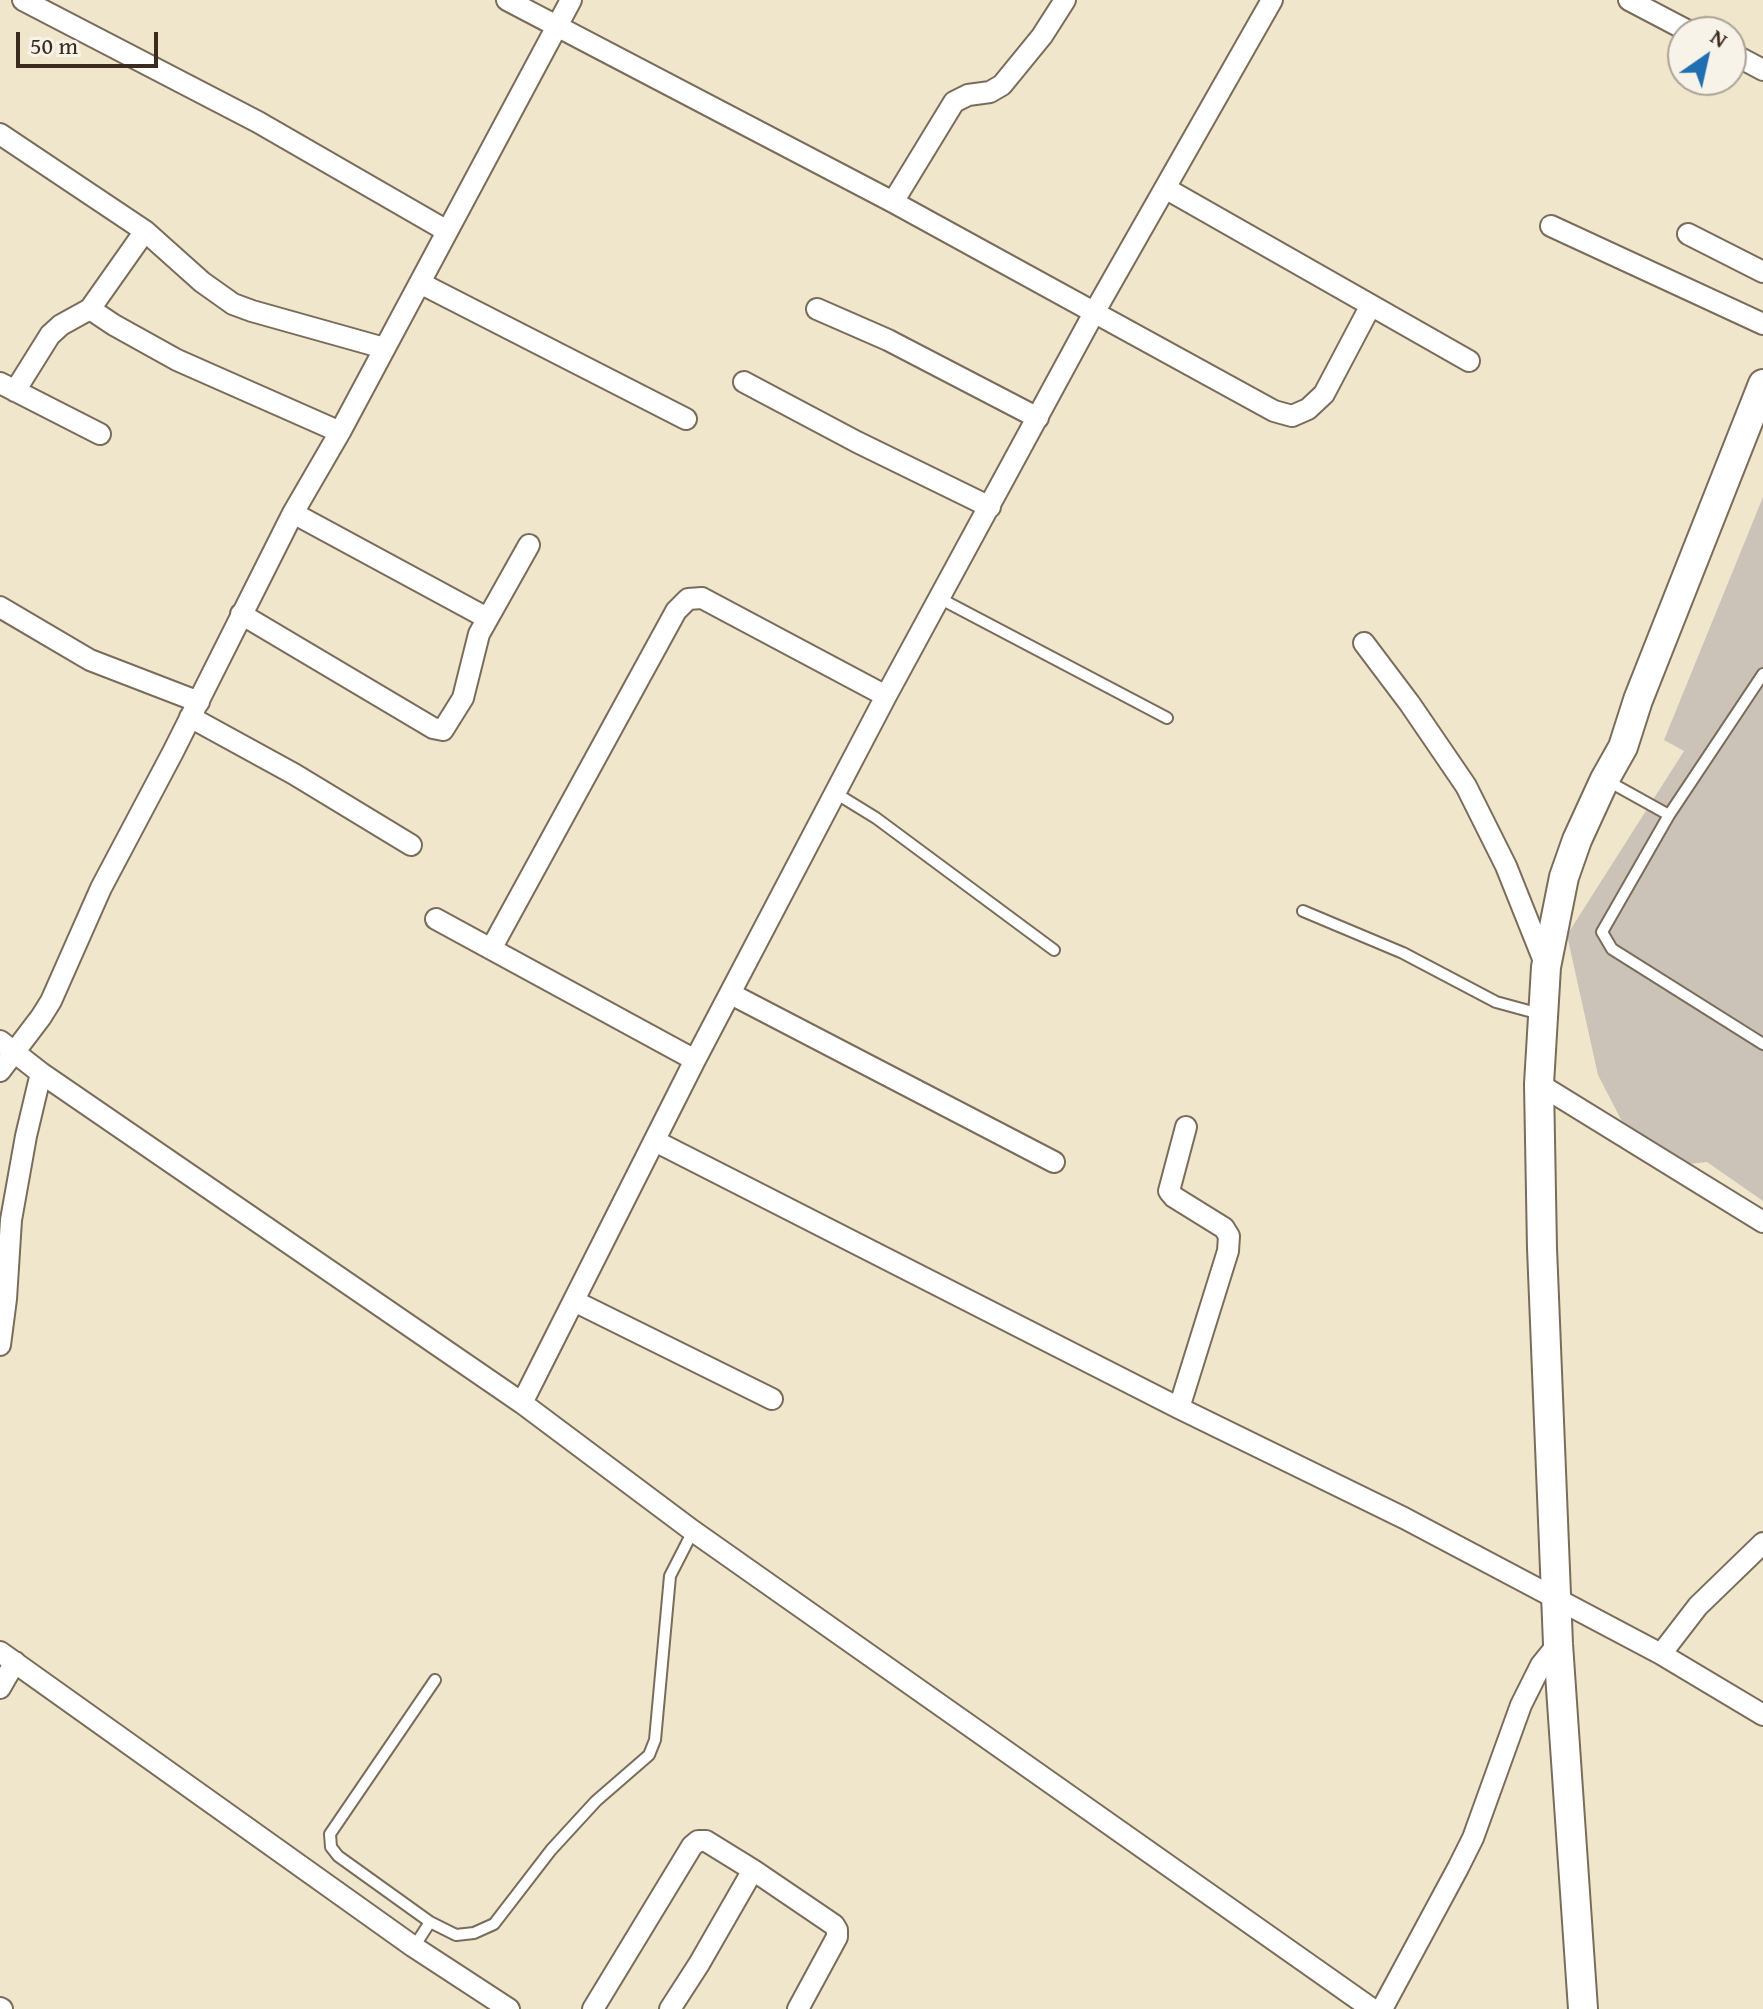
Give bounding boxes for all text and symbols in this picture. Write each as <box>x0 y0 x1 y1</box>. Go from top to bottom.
scale bar <box>20 16 162 66</box>
north arrow <box>1667 16 1747 96</box>
text: N <box>1704 20 1734 55</box>
text: 50 m <box>30 28 78 63</box>

